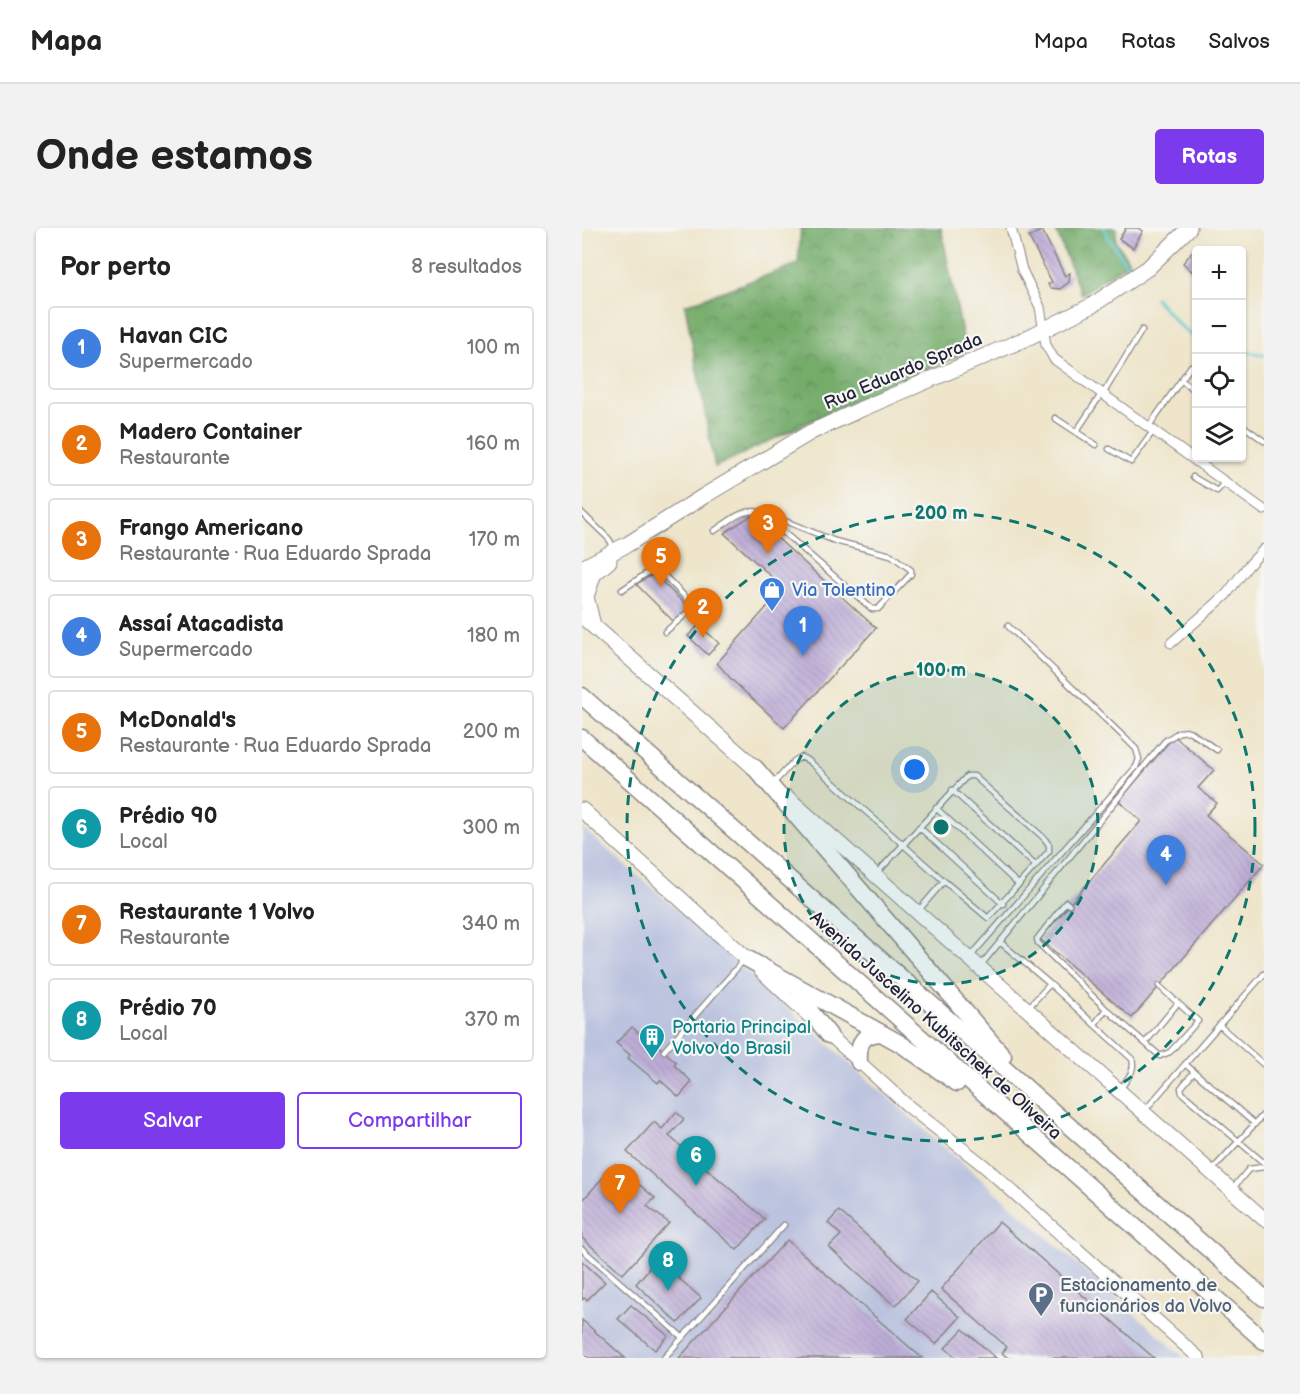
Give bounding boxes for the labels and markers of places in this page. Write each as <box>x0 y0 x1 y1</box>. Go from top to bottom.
pin: 3 <box>748 504 788 554</box>
pin: 5 <box>642 538 680 587</box>
shop icon: Via Tolentino <box>757 575 787 613</box>
place label: Via Tolentino <box>792 580 896 601</box>
pin: 2 <box>684 588 722 638</box>
pin: 1 <box>784 606 822 656</box>
centre of rings <box>931 817 951 837</box>
pin: 4 <box>1146 836 1186 885</box>
place label: Portaria Principal Volvo do Brasil <box>672 1017 811 1059</box>
building icon: Portaria Principal Volvo do Brasil <box>637 1022 667 1060</box>
pin: 6 <box>676 1136 716 1186</box>
pin: 7 <box>600 1164 639 1214</box>
pin: 8 <box>648 1242 688 1291</box>
place label: Estacionamento de funcionários da Volvo <box>1060 1275 1232 1317</box>
parking icon: Estacionamento de funcionários da Volvo <box>1026 1280 1056 1318</box>

